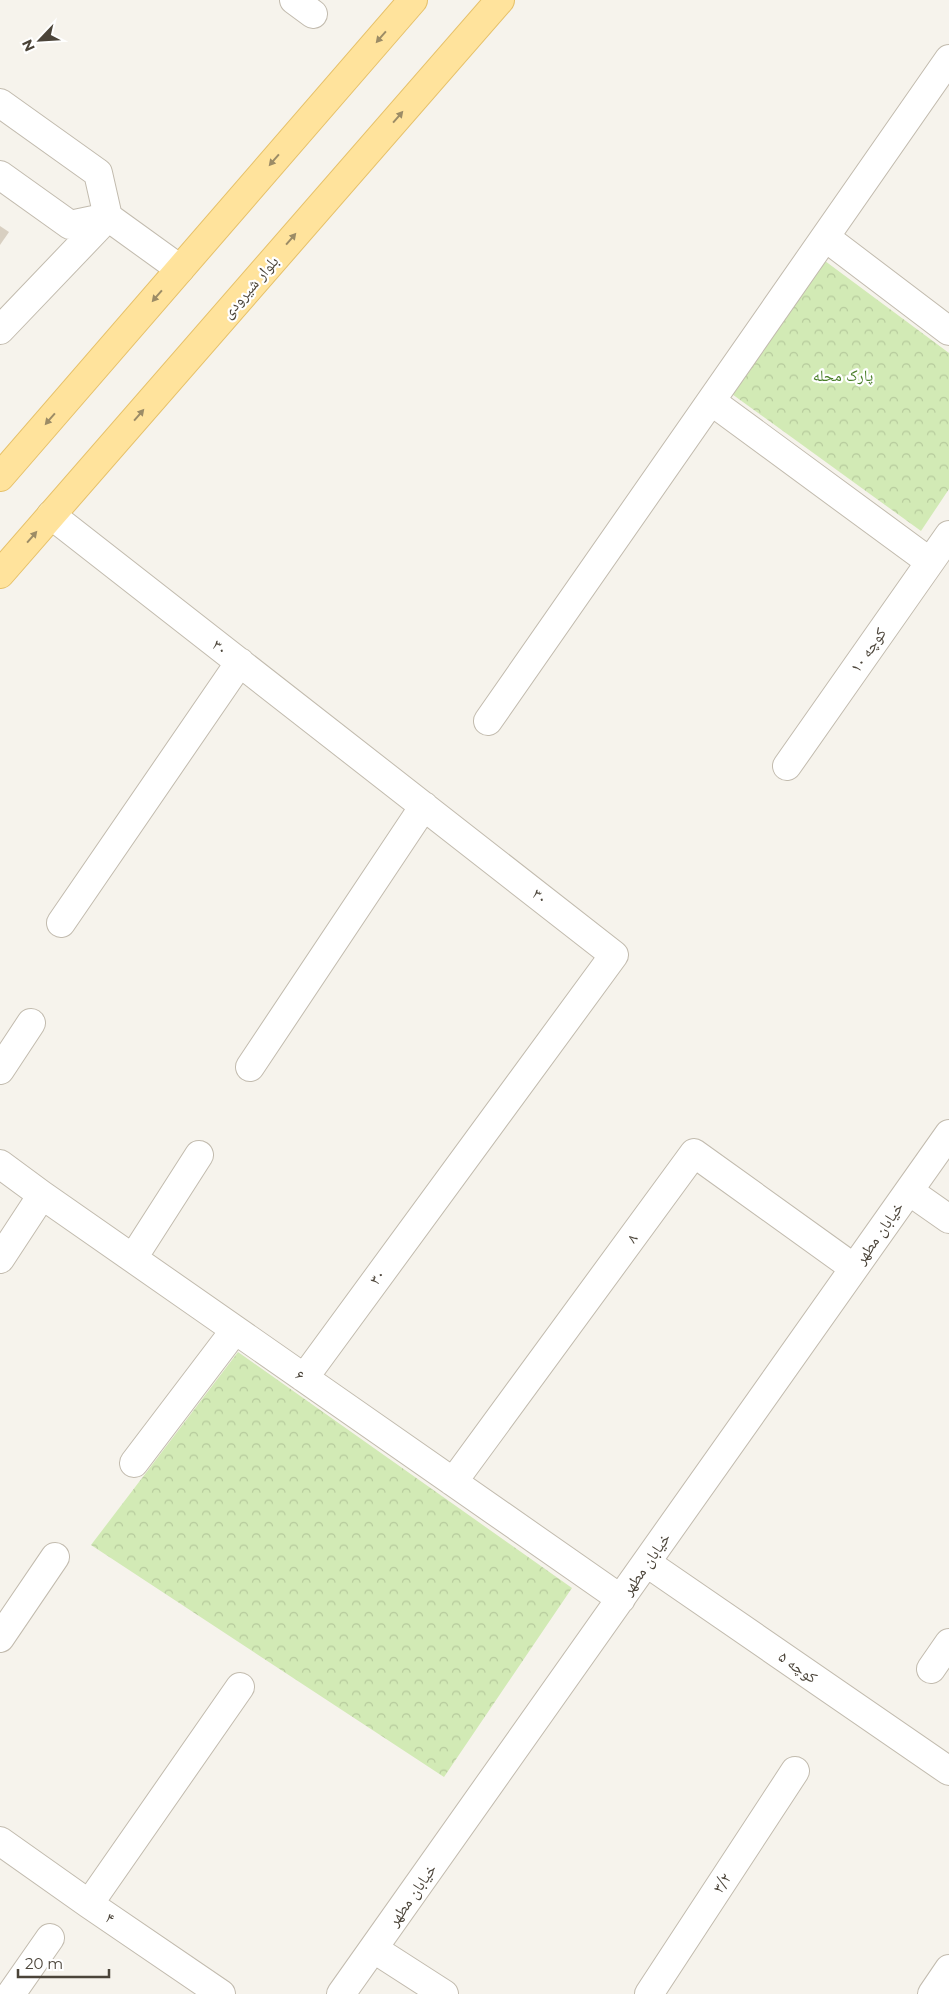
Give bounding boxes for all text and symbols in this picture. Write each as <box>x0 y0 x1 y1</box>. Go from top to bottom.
north arrow <box>15 15 65 65</box>
one-way arrow <box>375 30 386 43</box>
text: N <box>18 37 39 54</box>
one-way arrow <box>392 111 404 123</box>
one-way arrow <box>269 153 280 166</box>
one-way arrow <box>286 233 297 246</box>
street label: بلوار شیرودی <box>218 252 283 323</box>
one-way arrow <box>151 289 162 302</box>
park label: پارک محله <box>813 366 874 385</box>
one-way arrow <box>133 408 144 421</box>
one-way arrow <box>45 412 56 425</box>
one-way arrow <box>26 531 37 543</box>
street label: کوچه ۱۰ <box>846 624 890 676</box>
street label: ۳۰ <box>208 635 232 659</box>
street label: ۳۰ <box>528 884 552 908</box>
street label: خیابان مطهر <box>850 1198 908 1269</box>
street label: ۸ <box>622 1230 642 1246</box>
street label: ۳۰ <box>365 1266 389 1288</box>
street label: ۶ <box>292 1365 308 1385</box>
street label: خیابان مطهر <box>617 1529 675 1600</box>
street label: کوچه ۵ <box>775 1647 821 1687</box>
street label: خیابان مطهر <box>383 1860 441 1931</box>
street label: ۳/۲ <box>709 1870 735 1896</box>
street label: ۴ <box>102 1908 118 1928</box>
scale bar <box>18 1946 109 1978</box>
text: 20 m <box>25 1954 63 1973</box>

